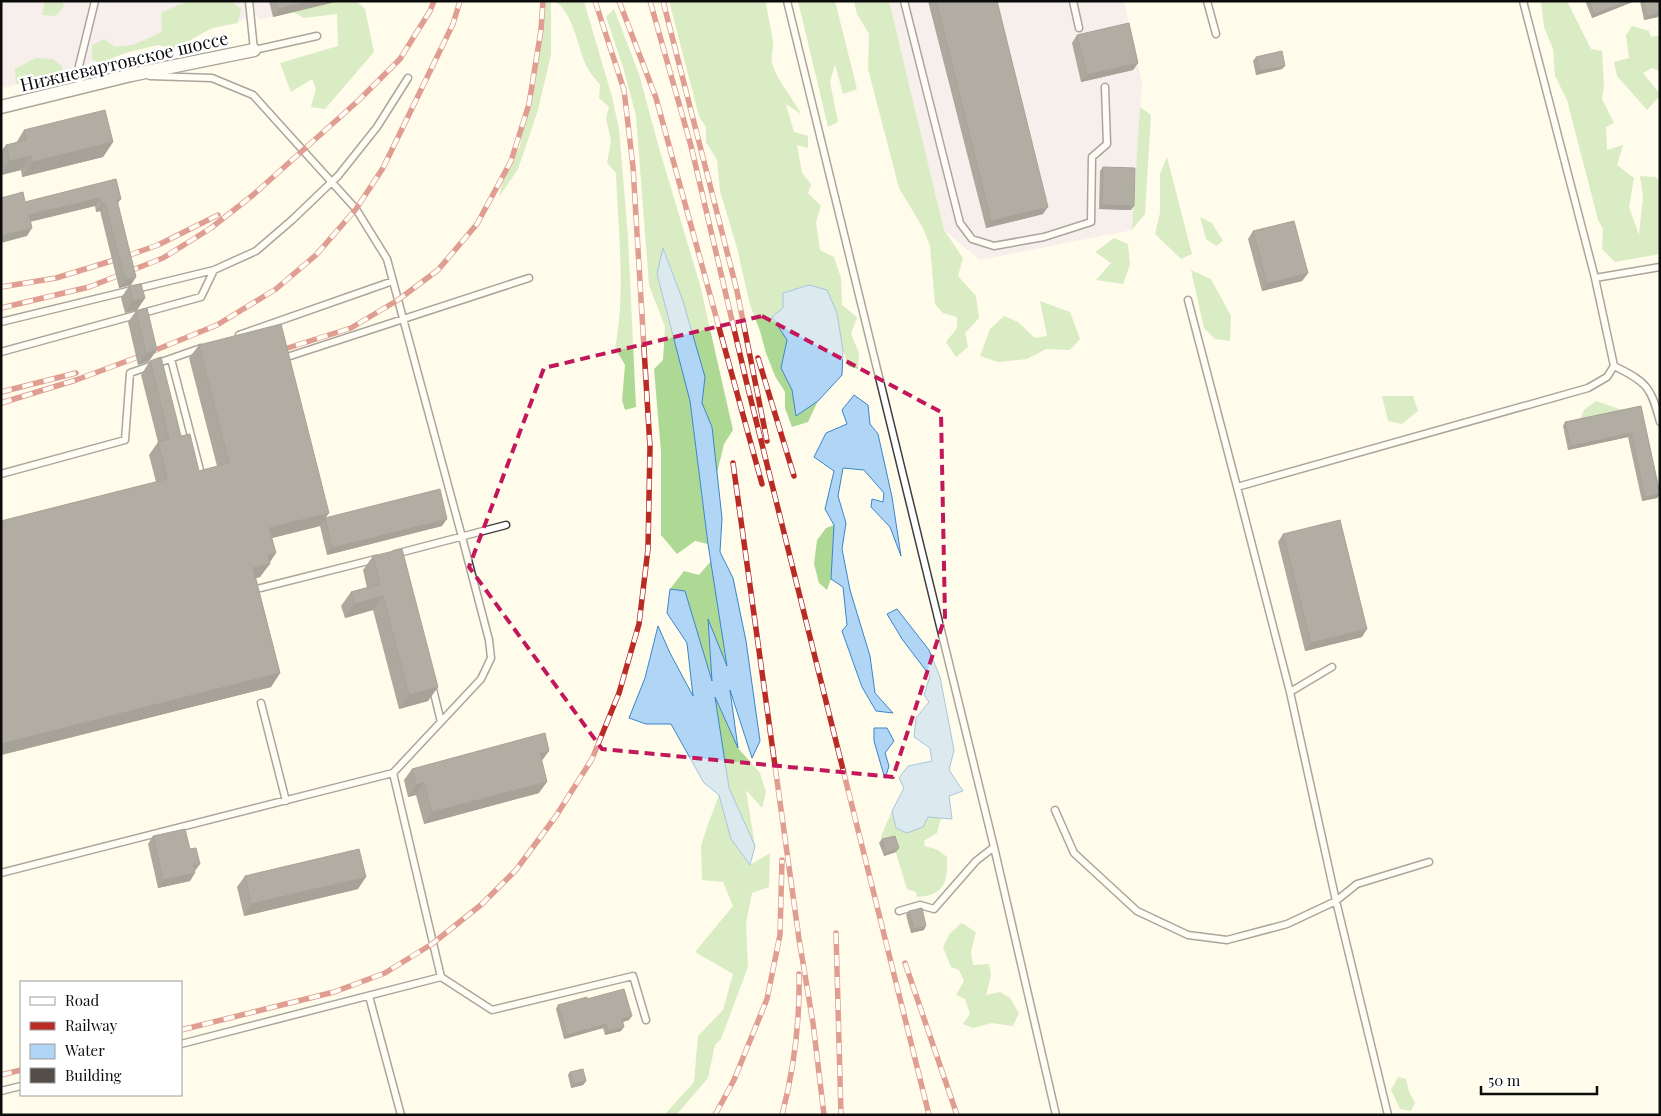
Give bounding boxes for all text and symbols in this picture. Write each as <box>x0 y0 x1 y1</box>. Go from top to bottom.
street label: Нижневартовское шоссе <box>18 25 230 97</box>
legend <box>20 981 182 1096</box>
text: Road <box>65 990 99 1010</box>
text: Railway <box>65 1015 118 1035</box>
text: Water <box>64 1040 105 1060</box>
scale bar <box>1481 1064 1597 1096</box>
text: Building <box>65 1065 122 1085</box>
text: 50 m <box>1488 1070 1521 1090</box>

